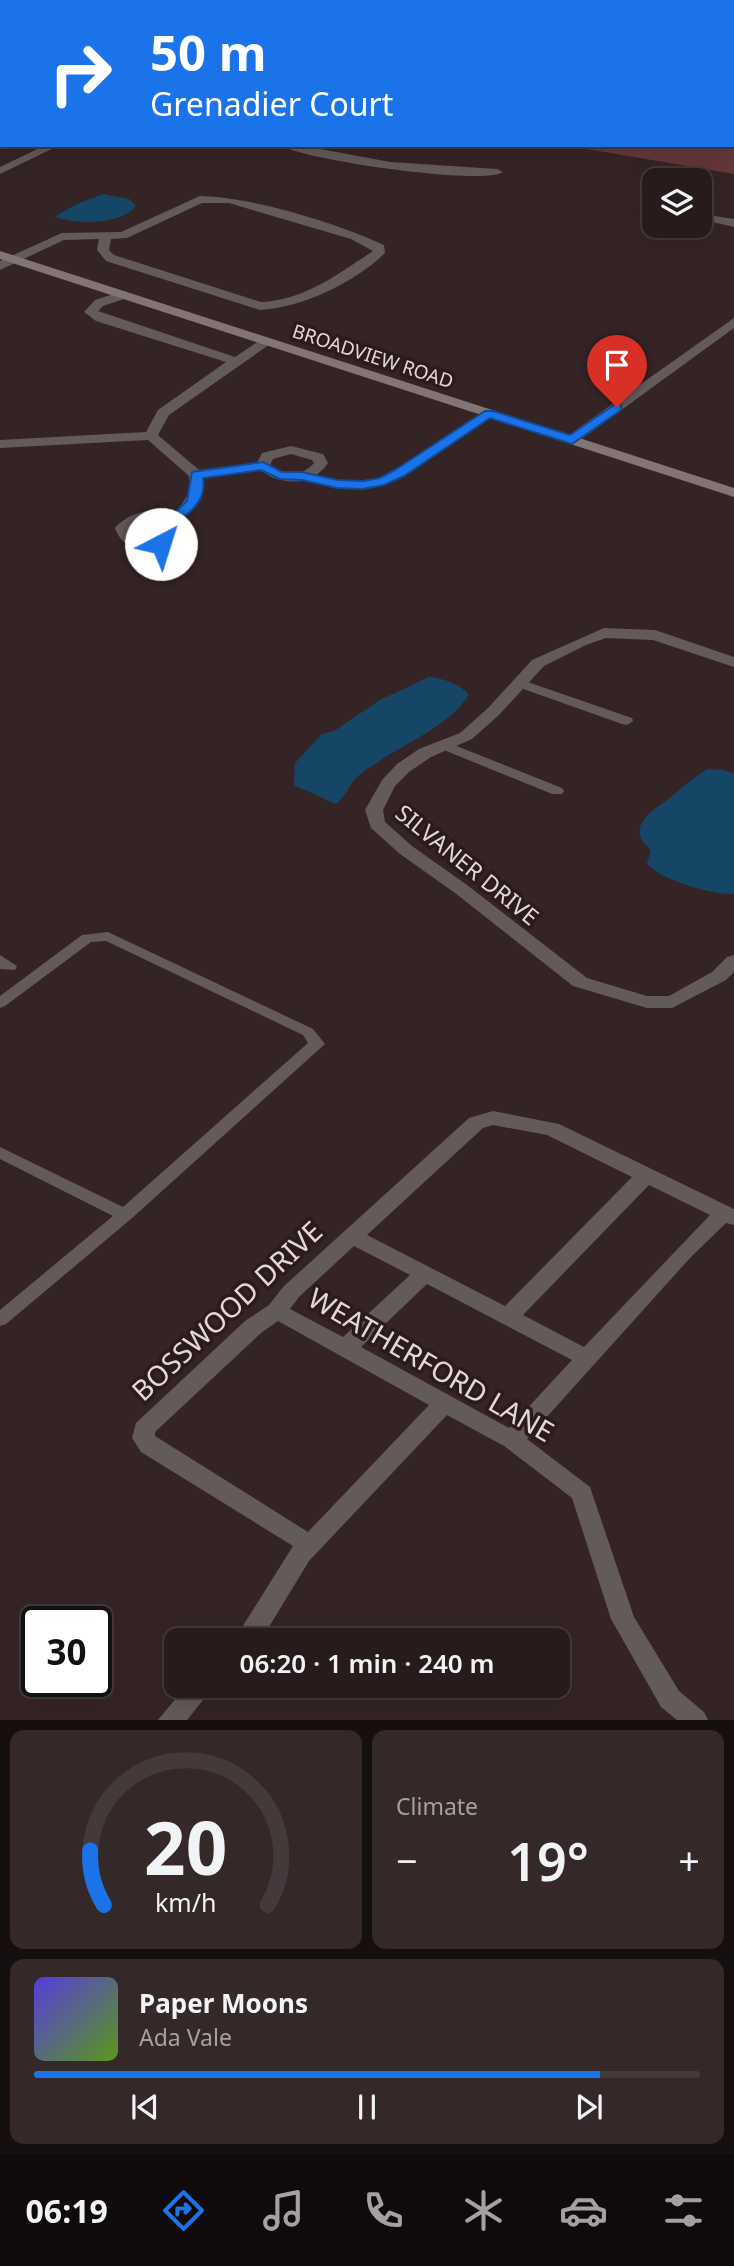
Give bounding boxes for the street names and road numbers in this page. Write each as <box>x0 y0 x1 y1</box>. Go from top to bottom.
street label: BROADVIEW ROAD <box>289 318 457 394</box>
street label: SILVANER DRIVE <box>389 797 546 932</box>
street label: BOSSWOOD DRIVE <box>123 1212 330 1409</box>
street label: WEATHERFORD LANE <box>302 1278 561 1450</box>

